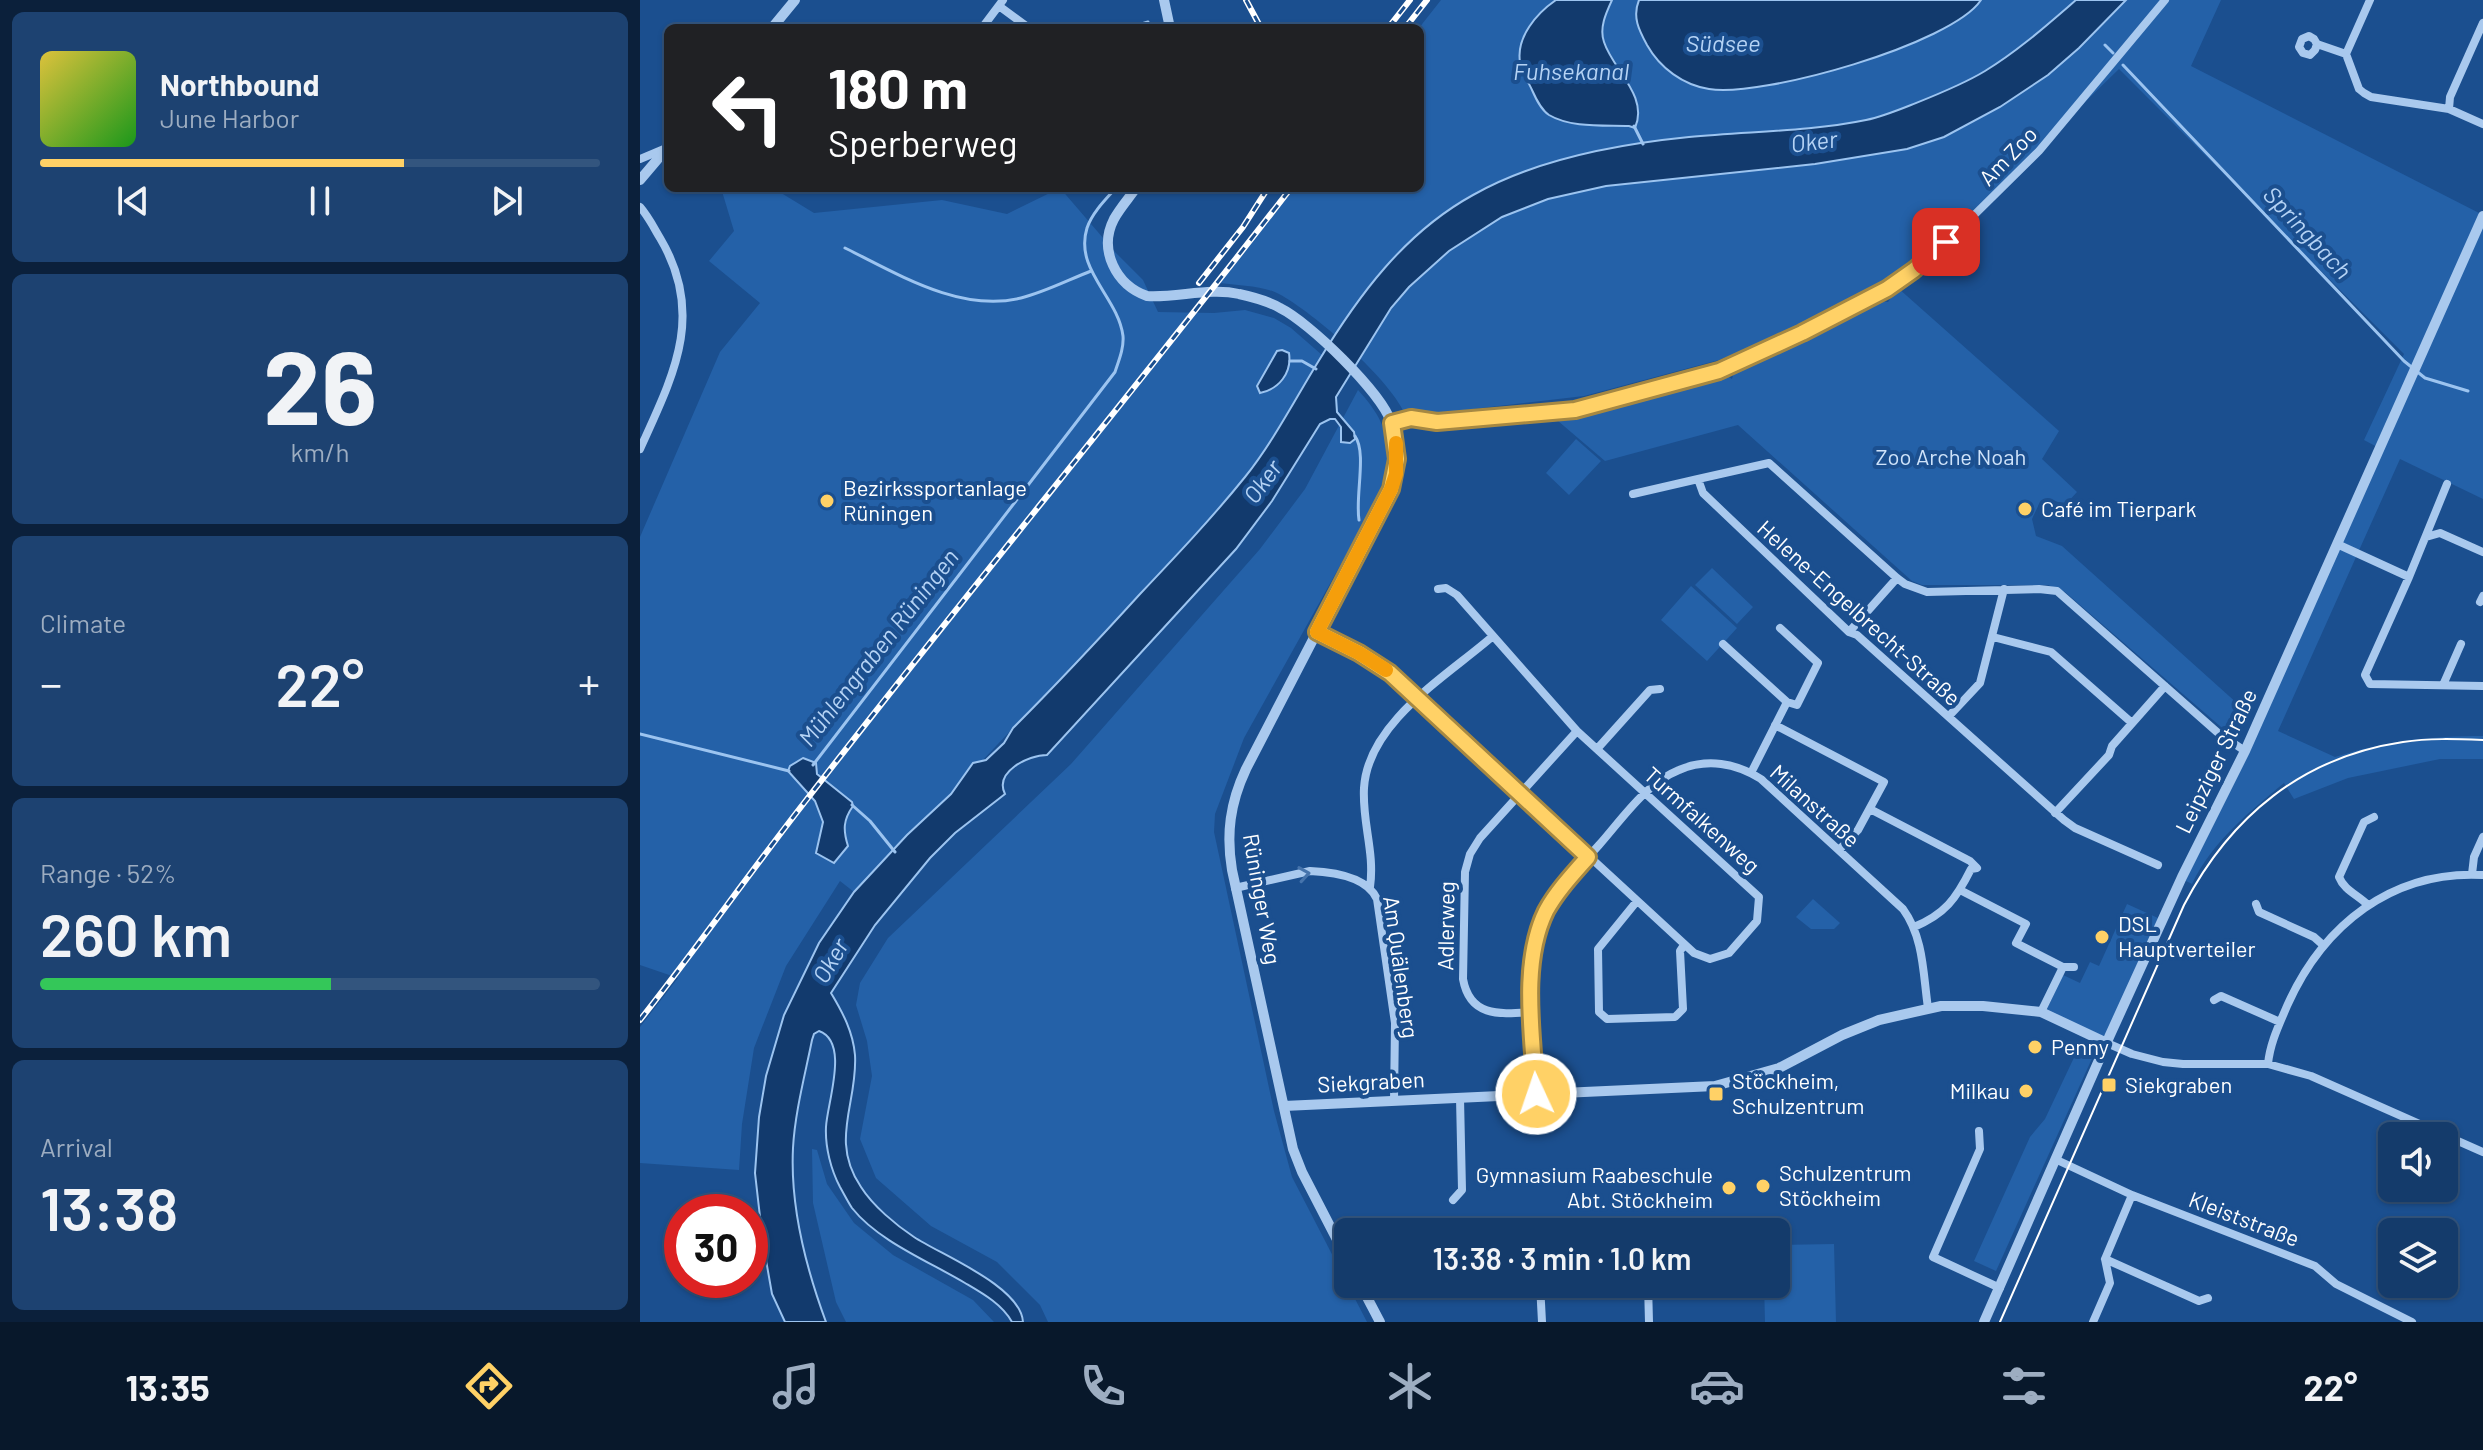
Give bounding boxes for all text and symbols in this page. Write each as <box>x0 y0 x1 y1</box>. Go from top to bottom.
water label: Südsee <box>1686 28 1760 57</box>
text: 180 m <box>828 53 968 120</box>
icon: left <box>696 56 800 160</box>
water label: Fuhsekanal <box>1513 56 1630 85</box>
text: Northbound <box>160 66 319 102</box>
text: June Harbor <box>160 102 299 133</box>
street label: Am Zoo <box>1973 120 2042 190</box>
text: Sperberweg <box>828 121 1017 164</box>
water label: Oker <box>1789 123 1840 158</box>
icon: previous <box>111 179 155 223</box>
icon: pause <box>298 179 342 223</box>
icon: next <box>485 179 529 223</box>
water label: Springbach <box>2258 180 2358 284</box>
pin <box>1912 208 1980 276</box>
icon: arrive <box>1924 220 1968 264</box>
text: 26 <box>263 321 377 446</box>
text: km/h <box>291 436 349 467</box>
park label: Zoo Arche Noah <box>1876 443 2026 469</box>
water label: Oker <box>1236 453 1288 508</box>
place label: Bezirkssportanlage Rüningen <box>843 474 1027 525</box>
marker: Bezirkssportanlage Rüningen <box>818 492 836 510</box>
place label: Café im Tierpark <box>2041 495 2196 521</box>
marker: Café im Tierpark <box>2016 500 2034 518</box>
street label: Helene-Engelbrecht-Straße <box>1753 514 1966 710</box>
water label: Mühlengraben Rüningen <box>792 542 964 752</box>
text: Climate <box>40 607 126 638</box>
text: 22° <box>276 647 364 719</box>
text: − <box>40 656 62 709</box>
text: + <box>578 656 600 709</box>
street label: Leipziger Straße <box>2169 684 2261 837</box>
street label: Milanstraße <box>1766 758 1866 852</box>
street label: Turmfalkenweg <box>1640 761 1766 878</box>
street label: Rüninger Weg <box>1239 831 1287 966</box>
text: Range · 52% <box>40 857 176 888</box>
one-way arrow <box>1297 866 1310 883</box>
street label: Adlerweg <box>1431 881 1459 971</box>
street label: Am Quälenberg <box>1379 894 1425 1040</box>
text: 260 km <box>40 897 232 969</box>
place label: DSL Hauptverteiler <box>2118 910 2256 961</box>
marker: DSL Hauptverteiler <box>2093 928 2111 946</box>
water label: Oker <box>806 932 855 988</box>
place label: Penny <box>2051 1033 2109 1059</box>
marker: Penny <box>2026 1038 2044 1056</box>
position arrow <box>1494 1052 1578 1136</box>
street label: Siekgraben <box>1317 1065 1425 1097</box>
place label: Stöckheim, Schulzentrum <box>1732 1067 1864 1118</box>
place label: Siekgraben <box>2125 1071 2232 1097</box>
marker: Siekgraben <box>2100 1076 2118 1094</box>
place label: Milkau <box>1950 1077 2010 1103</box>
marker: Milkau <box>2017 1082 2035 1100</box>
marker: Stöckheim, Schulzentrum <box>1707 1085 1725 1103</box>
map controls <box>2378 1122 2458 1298</box>
button: sound <box>2378 1122 2458 1202</box>
text: Arrival <box>40 1131 113 1162</box>
place label: Schulzentrum Stöckheim <box>1779 1159 1911 1210</box>
place label: Gymnasium Raabeschule Abt. Stöckheim <box>1476 1161 1713 1212</box>
text: 13:38 <box>40 1171 178 1243</box>
marker: Schulzentrum Stöckheim <box>1754 1177 1772 1195</box>
marker: Gymnasium Raabeschule Abt. Stöckheim <box>1720 1179 1738 1197</box>
street label: Kleiststraße <box>2185 1185 2303 1251</box>
speed limit sign: 30 <box>664 1194 768 1298</box>
button: layers <box>2378 1218 2458 1298</box>
text: 13:38 · 3 min · 1.0 km <box>1433 1240 1691 1276</box>
icon: directions <box>461 1358 517 1414</box>
icon: music <box>768 1358 824 1414</box>
icon: phone <box>1075 1358 1131 1414</box>
icon: climate <box>1382 1358 1438 1414</box>
icon: car <box>1689 1358 1745 1414</box>
icon: filters <box>1996 1358 2052 1414</box>
text: 13:35 <box>126 1365 210 1408</box>
text: 22° <box>2304 1365 2357 1408</box>

